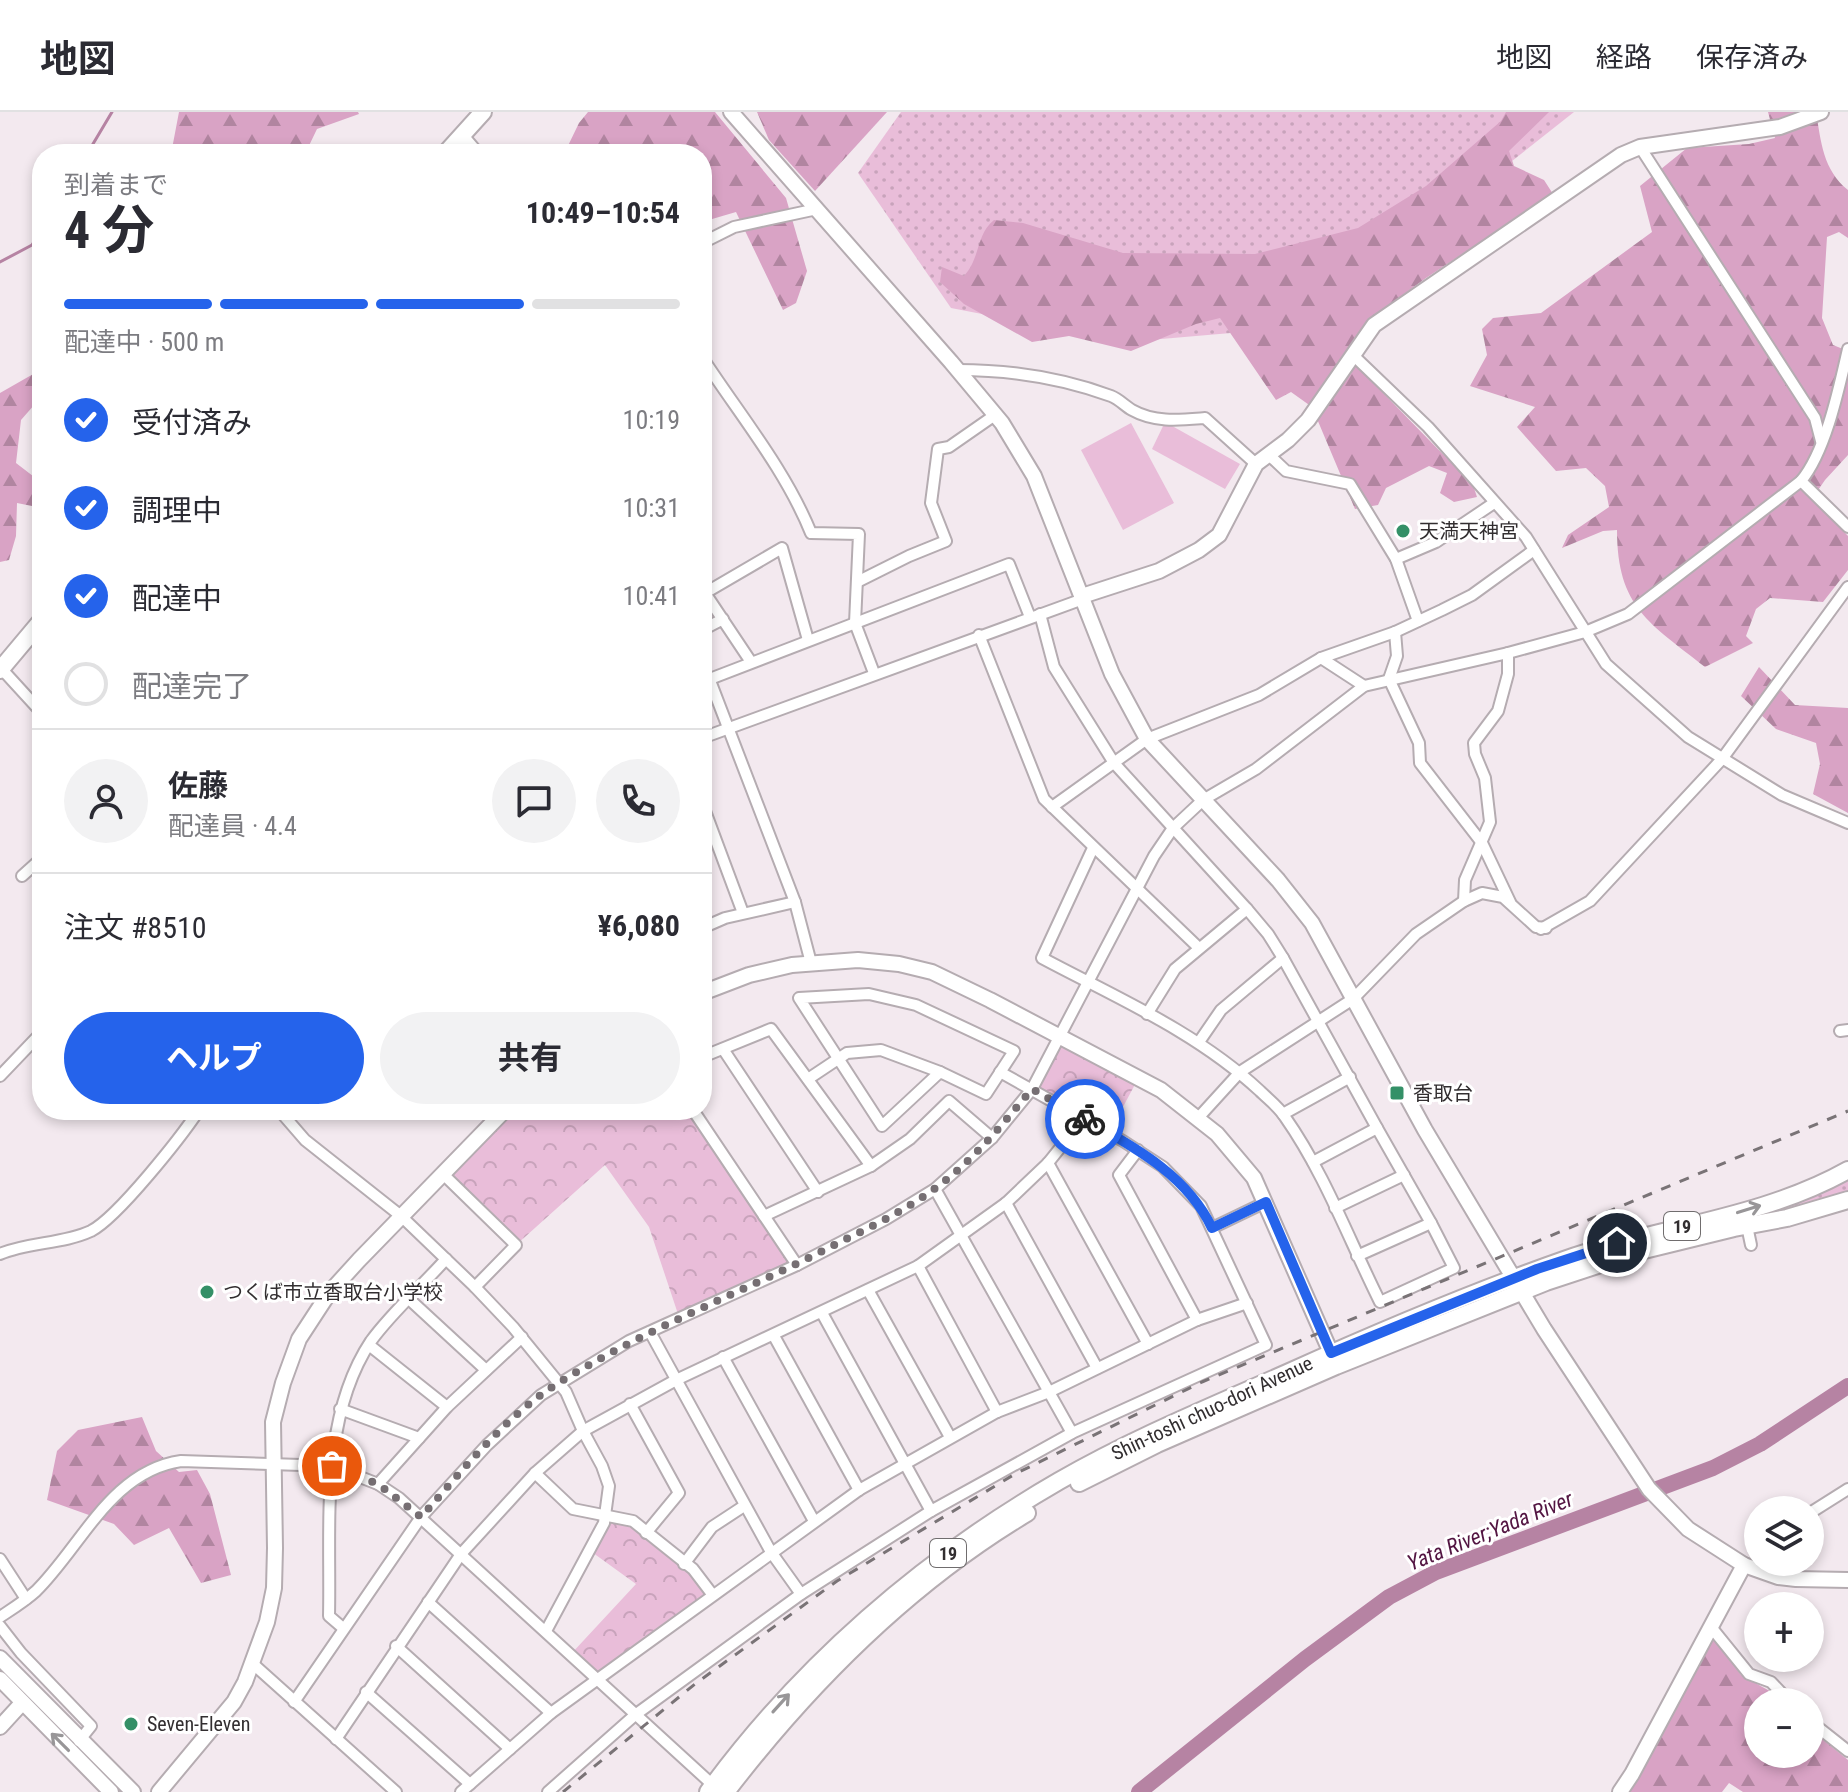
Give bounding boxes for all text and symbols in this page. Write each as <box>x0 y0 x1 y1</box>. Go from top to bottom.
text: 地図 <box>40 37 116 81</box>
text: 地図 <box>1496 41 1552 74</box>
text: 経路 <box>1596 41 1652 74</box>
text: 保存済み <box>1696 41 1808 74</box>
text: 到着まで <box>64 170 168 200</box>
text: 10:49–10:54 <box>526 195 680 230</box>
text: 4 分 <box>64 200 154 261</box>
text: 配達中 · 500 m <box>64 327 224 357</box>
icon: check <box>64 398 108 442</box>
text: 受付済み <box>132 405 252 440</box>
text: 10:19 <box>623 405 680 435</box>
icon: check <box>64 486 108 530</box>
text: 調理中 <box>132 493 222 528</box>
text: 10:31 <box>623 493 680 523</box>
place label: 天満天神宮 <box>1419 519 1519 543</box>
marker: 天満天神宮 <box>1394 522 1412 540</box>
icon: check <box>64 574 108 618</box>
text: 配達中 <box>132 581 222 616</box>
text: 10:41 <box>623 581 680 611</box>
text: 配達完了 <box>132 669 252 704</box>
button: person <box>64 759 148 843</box>
button: chat <box>492 759 576 843</box>
button: phone <box>596 759 680 843</box>
text: 佐藤 <box>168 768 228 803</box>
text: 配達員 · 4.4 <box>168 811 297 841</box>
text: ¥6,080 <box>598 908 680 943</box>
text: 注文 #8510 <box>64 910 207 945</box>
button: ヘルプ <box>64 1012 364 1104</box>
button: 共有 <box>380 1012 680 1104</box>
courier <box>1045 1079 1125 1159</box>
place label: 香取台 <box>1413 1081 1473 1105</box>
marker: 香取台 <box>1388 1084 1406 1102</box>
icon: bike <box>1063 1097 1107 1141</box>
one-way arrow <box>1736 1201 1762 1216</box>
pin <box>1583 1209 1651 1277</box>
road number: 19 <box>1664 1212 1700 1240</box>
icon: home <box>1595 1221 1639 1265</box>
place label: つくば市立香取台小学校 <box>223 1280 443 1304</box>
marker: つくば市立香取台小学校 <box>198 1283 216 1301</box>
street label: Shin-toshi chuo-dori Avenue <box>1108 1351 1316 1465</box>
pin <box>298 1432 366 1500</box>
icon: bag <box>310 1444 354 1488</box>
water label: Yata River;Yada River <box>1403 1486 1577 1576</box>
map controls <box>1744 1496 1824 1768</box>
button: layers <box>1744 1496 1824 1576</box>
road number: 19 <box>930 1539 966 1567</box>
button: + <box>1744 1592 1824 1672</box>
button: − <box>1744 1688 1824 1768</box>
one-way arrow <box>771 1693 790 1713</box>
place label: Seven-Eleven <box>147 1712 250 1736</box>
marker: Seven-Eleven <box>122 1715 140 1733</box>
one-way arrow <box>51 1733 70 1752</box>

